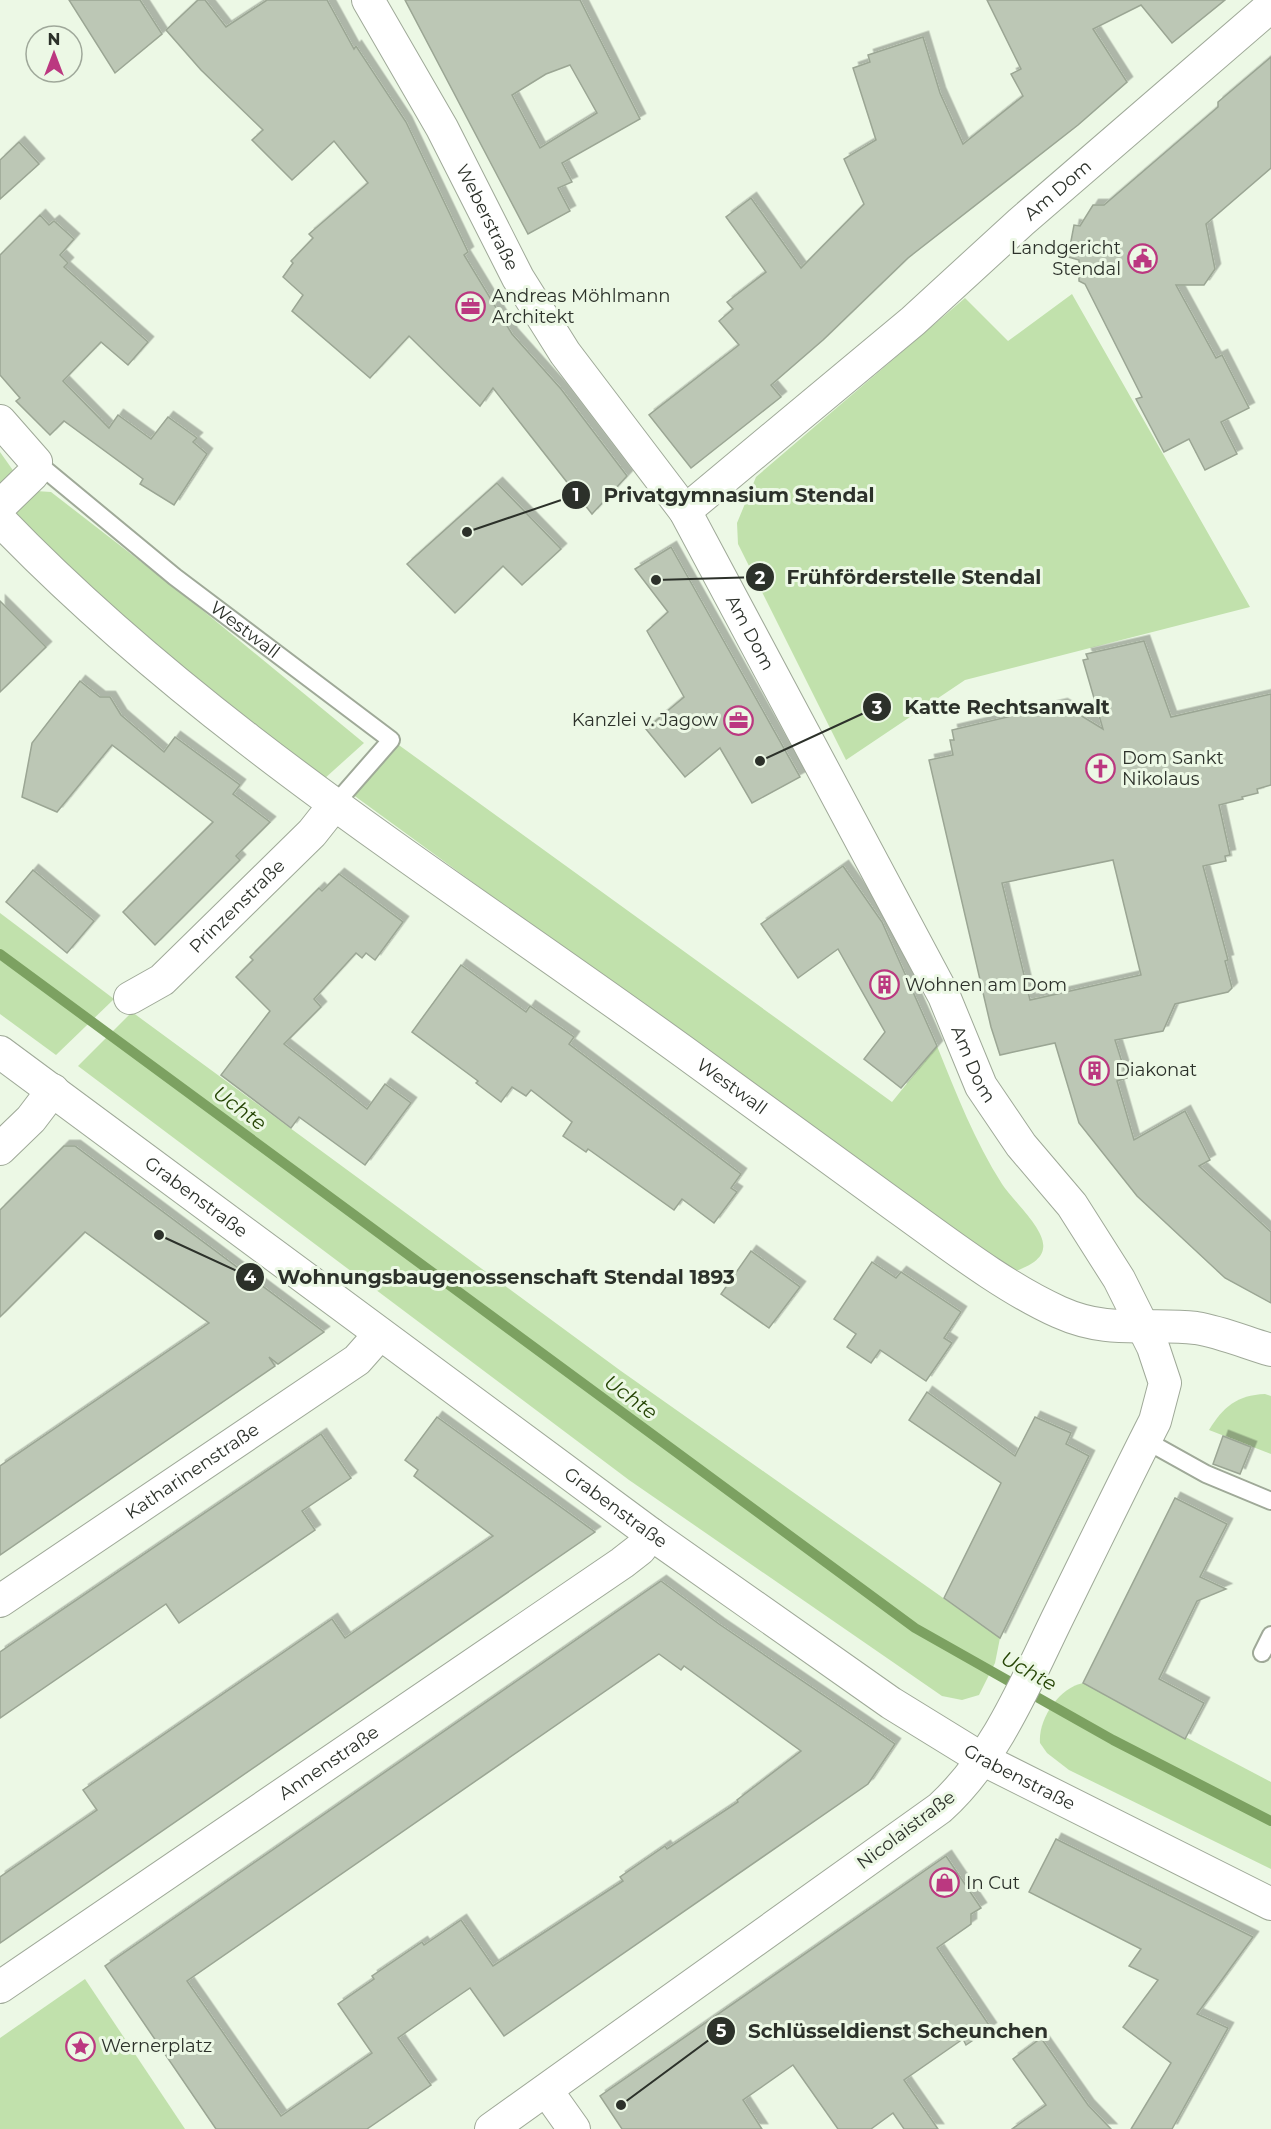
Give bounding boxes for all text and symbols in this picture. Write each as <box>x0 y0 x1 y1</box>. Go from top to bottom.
north arrow <box>24 24 84 84</box>
text: N <box>48 30 60 49</box>
street label: Am Dom <box>1020 155 1096 225</box>
street label: Weberstraße <box>451 160 523 274</box>
place label: Landgericht Stendal <box>1011 237 1121 280</box>
public building icon: Landgericht Stendal <box>1126 242 1158 274</box>
place label: Andreas Möhlmann Architekt <box>492 285 671 328</box>
office icon: Andreas Möhlmann Architekt <box>455 290 487 322</box>
callout: Privatgymnasium Stendal <box>561 476 886 514</box>
text: Privatgymnasium Stendal <box>603 483 875 507</box>
text: 1 <box>572 484 580 506</box>
callout: Frühförderstelle Stendal <box>745 558 1054 596</box>
text: Frühförderstelle Stendal <box>787 565 1041 589</box>
text: 2 <box>755 567 766 589</box>
street label: Am Dom <box>721 591 779 674</box>
street label: Westwall <box>206 596 284 663</box>
callout: Katte Rechtsanwalt <box>862 688 1122 726</box>
text: Katte Rechtsanwalt <box>904 695 1110 719</box>
text: 3 <box>871 697 883 719</box>
office icon: Kanzlei v. Jagow <box>723 704 755 736</box>
place label: Kanzlei v. Jagow <box>572 709 718 731</box>
place label: Dom Sankt Nikolaus <box>1122 747 1224 790</box>
church icon: Dom Sankt Nikolaus <box>1085 752 1117 784</box>
street label: Prinzenstraße <box>185 855 290 958</box>
building icon: Wohnen am Dom <box>868 969 900 1001</box>
place label: Wohnen am Dom <box>905 974 1067 996</box>
street label: Am Dom <box>946 1023 1000 1107</box>
street label: Westwall <box>692 1054 771 1119</box>
building icon: Diakonat <box>1078 1054 1110 1086</box>
place label: Diakonat <box>1115 1059 1197 1081</box>
water label: Uchte <box>209 1081 271 1135</box>
street label: Grabenstraße <box>140 1152 252 1243</box>
callout: Wohnungsbaugenossenschaft Stendal 1893 <box>235 1258 747 1296</box>
text: Wohnungsbaugenossenschaft Stendal 1893 <box>277 1265 735 1289</box>
text: 4 <box>244 1266 257 1288</box>
water label: Uchte <box>600 1370 662 1424</box>
street label: Katharinenstraße <box>121 1418 263 1524</box>
street label: Grabenstraße <box>560 1463 672 1553</box>
water label: Uchte <box>997 1646 1061 1696</box>
street label: Annenstraße <box>275 1721 383 1805</box>
street label: Grabenstraße <box>960 1739 1079 1815</box>
street label: Nicolaistraße <box>853 1786 959 1874</box>
shop icon: In Cut <box>929 1867 961 1899</box>
place label: In Cut <box>966 1872 1020 1894</box>
callout: Schlüsseldienst Scheunchen <box>706 2012 1060 2050</box>
text: Schlüsseldienst Scheunchen <box>748 2019 1048 2043</box>
text: 5 <box>716 2020 727 2042</box>
place icon: Wernerplatz <box>64 2030 96 2062</box>
place label: Wernerplatz <box>101 2035 212 2057</box>

